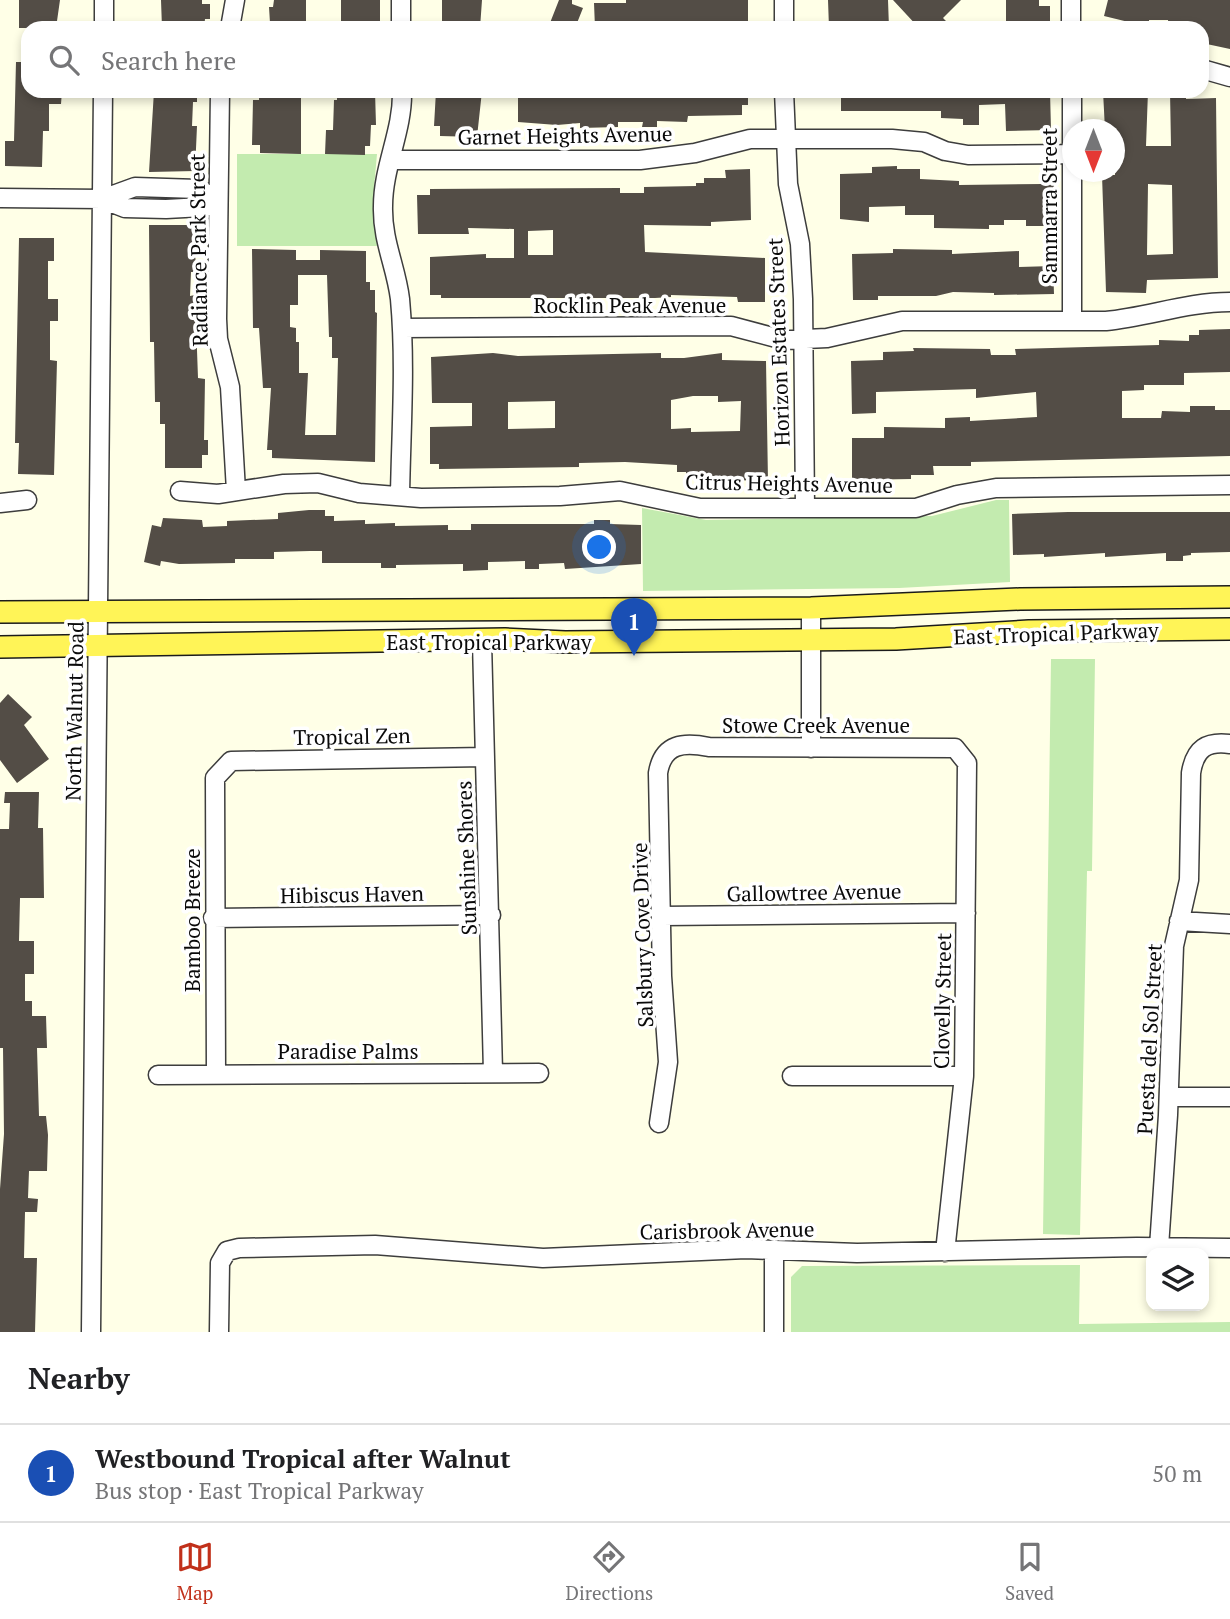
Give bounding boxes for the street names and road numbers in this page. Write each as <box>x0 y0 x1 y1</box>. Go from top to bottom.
street label: Garnet Heights Avenue <box>457 119 673 151</box>
street label: Sammarra Street <box>1035 128 1063 284</box>
street label: Radiance Park Street <box>182 153 214 347</box>
street label: Horizon Estates Street <box>760 237 796 447</box>
street label: Rocklin Peak Avenue <box>534 291 726 319</box>
street label: Citrus Heights Avenue <box>685 467 893 499</box>
street label: East Tropical Parkway <box>953 615 1159 651</box>
street label: North Walnut Road <box>58 621 90 801</box>
street label: East Tropical Parkway <box>386 628 592 656</box>
street label: Stowe Creek Avenue <box>722 711 910 739</box>
street label: Tropical Zen <box>293 721 411 751</box>
street label: Sunshine Shores <box>449 780 483 936</box>
street label: Salsbury Cove Drive <box>625 842 659 1028</box>
street label: Bamboo Breeze <box>178 848 206 992</box>
street label: Gallowtree Avenue <box>726 876 902 908</box>
street label: Hibiscus Haven <box>280 879 425 909</box>
street label: Clovelly Street <box>927 932 957 1069</box>
street label: Puesta del Sol Street <box>1130 942 1168 1135</box>
street label: Paradise Palms <box>277 1037 419 1065</box>
street label: Carisbrook Avenue <box>639 1214 815 1246</box>

